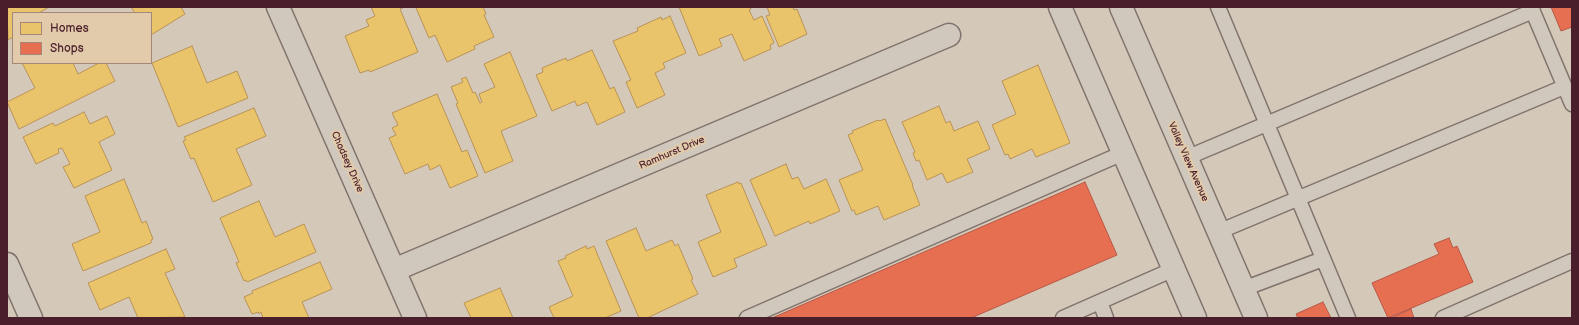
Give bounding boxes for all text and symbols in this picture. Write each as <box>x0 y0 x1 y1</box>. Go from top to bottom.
legend <box>12 12 152 64</box>
text: Homes <box>50 21 89 36</box>
text: Shops <box>50 41 84 56</box>
street label: Valley View Avenue <box>1165 120 1211 204</box>
street label: Chadsey Drive <box>328 130 366 194</box>
street label: Ramhurst Drive <box>637 134 707 172</box>

